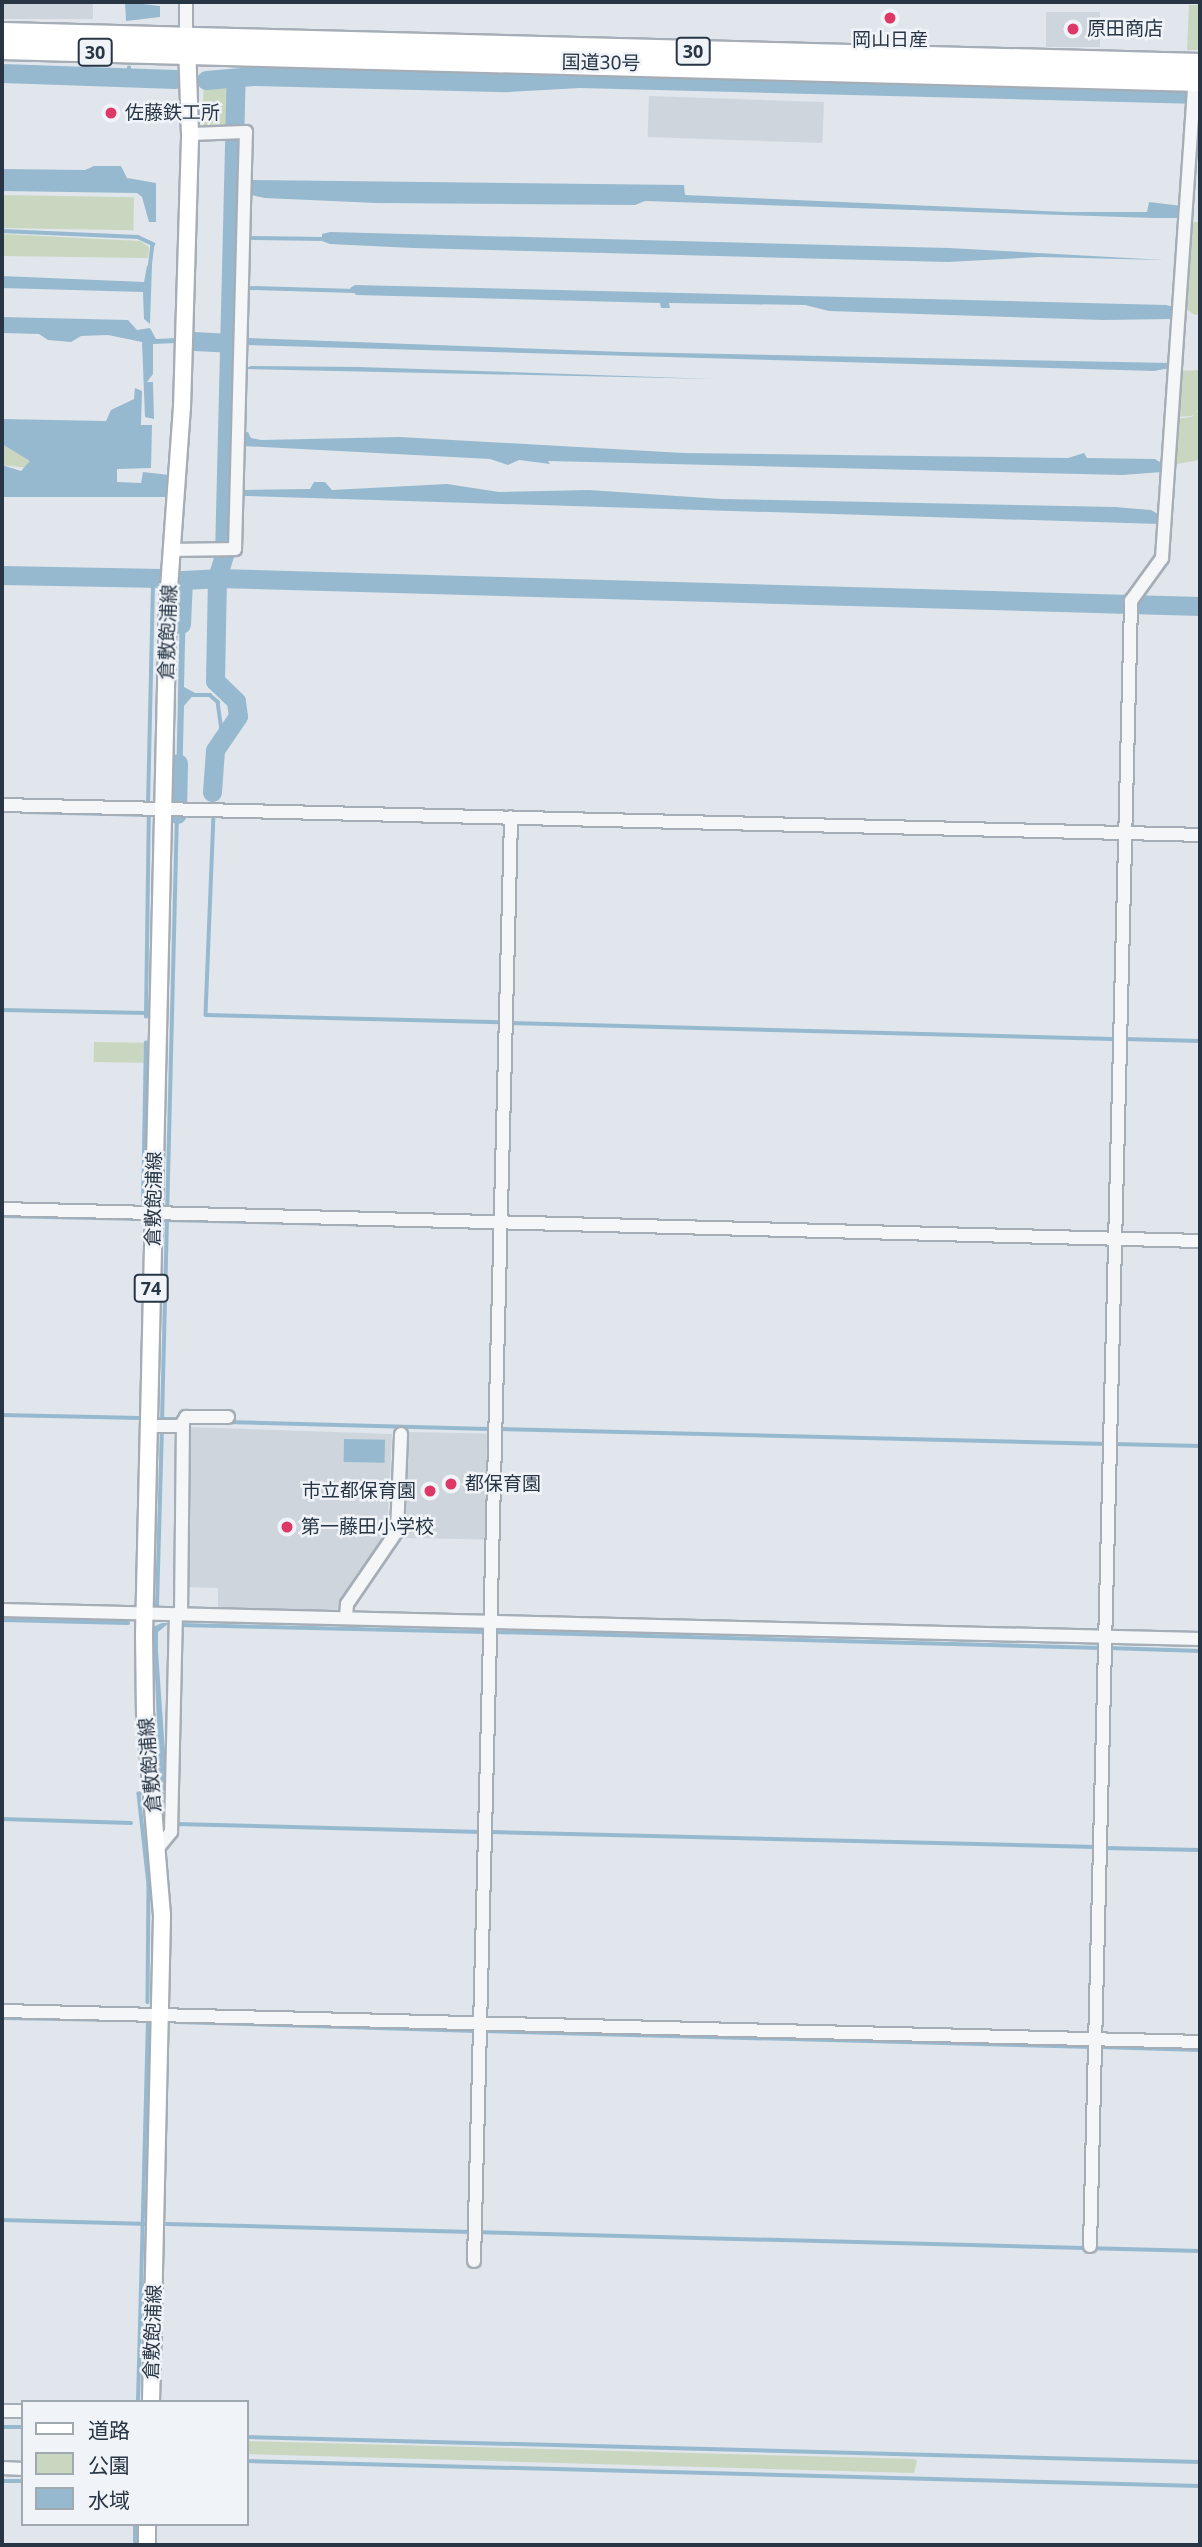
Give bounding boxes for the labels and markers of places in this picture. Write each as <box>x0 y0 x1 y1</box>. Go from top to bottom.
marker: 岡山日産 <box>882 10 898 26</box>
place label: 原田商店 <box>1087 18 1163 40</box>
marker: 原田商店 <box>1065 21 1081 37</box>
place label: 岡山日産 <box>852 29 928 51</box>
place label: 佐藤鉄工所 <box>125 102 220 124</box>
marker: 佐藤鉄工所 <box>103 105 119 121</box>
place label: 都保育園 <box>465 1473 541 1495</box>
marker: 都保育園 <box>443 1476 459 1492</box>
place label: 市立都保育園 <box>302 1480 416 1502</box>
marker: 市立都保育園 <box>422 1483 438 1499</box>
place label: 第一藤田小学校 <box>301 1516 434 1538</box>
marker: 第一藤田小学校 <box>279 1519 295 1535</box>

